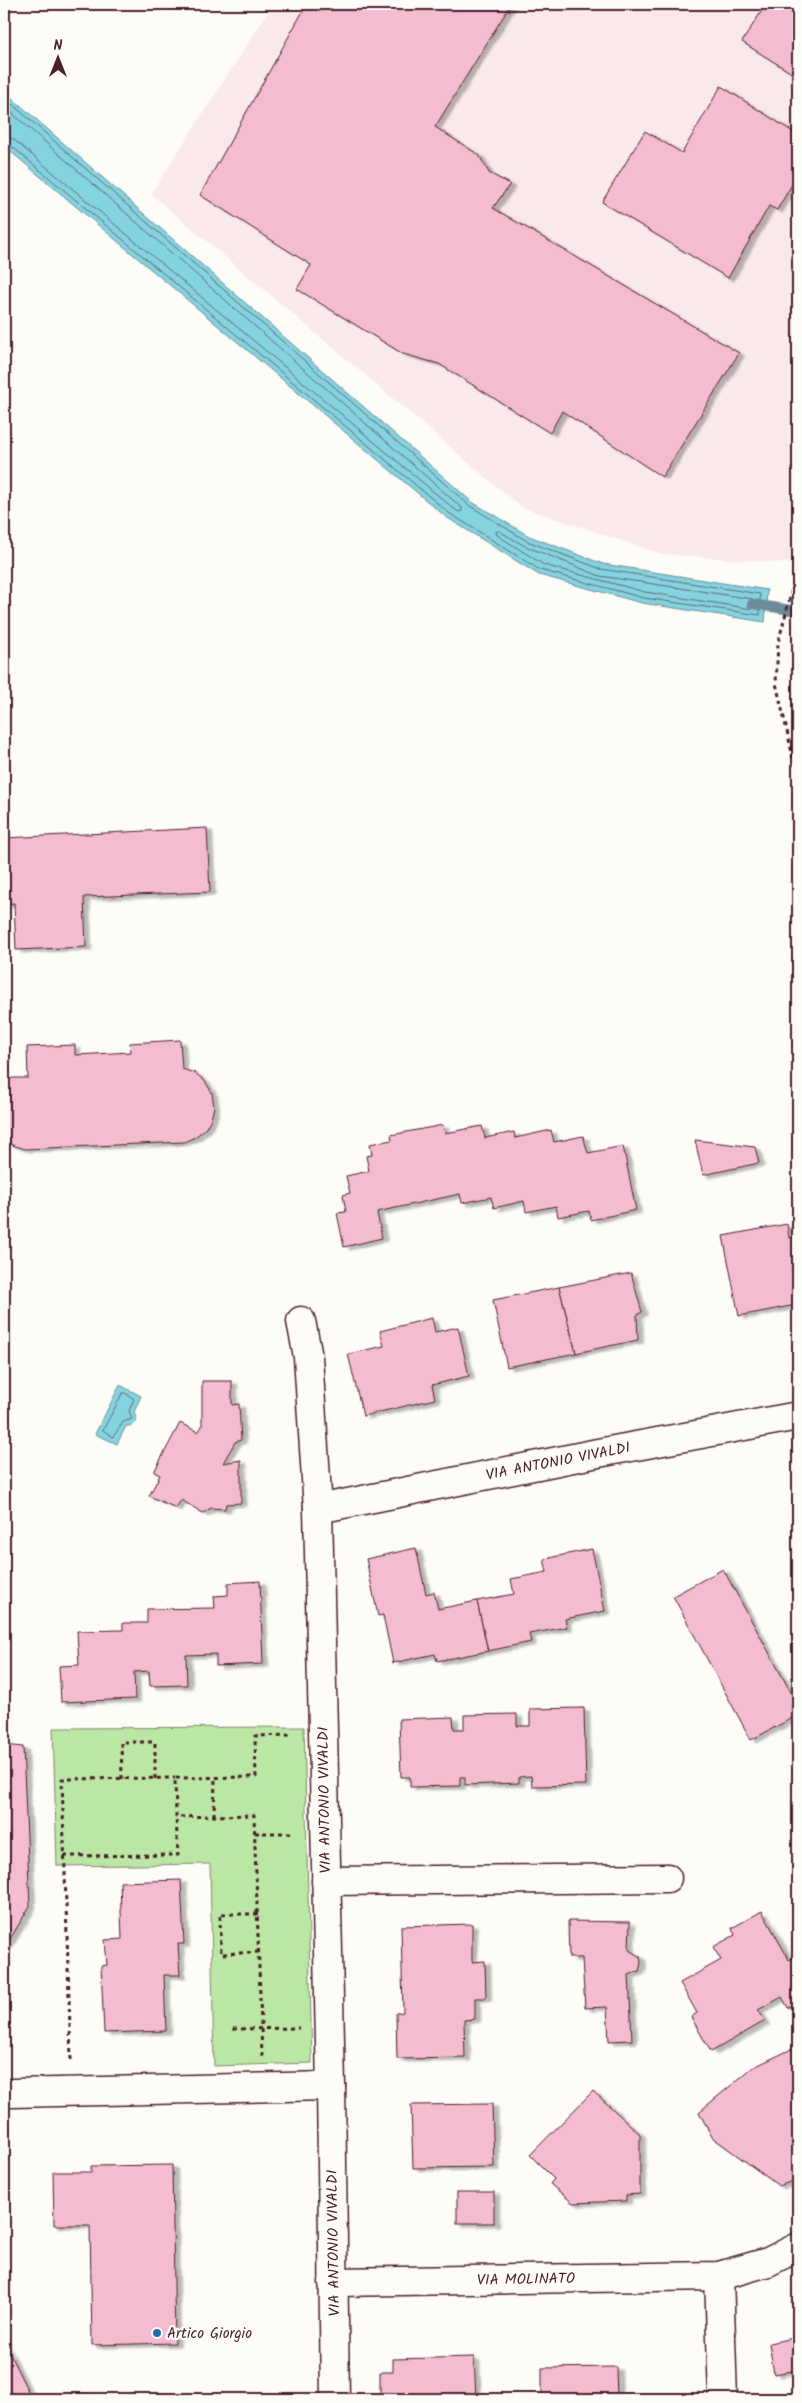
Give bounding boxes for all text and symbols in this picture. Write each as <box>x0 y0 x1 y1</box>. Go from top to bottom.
north arrow <box>32 32 82 82</box>
text: N <box>54 35 63 57</box>
street label: VIA ANTONIO VIVALDI <box>484 1436 633 1488</box>
street label: VIA ANTONIO VIVALDI <box>312 1726 338 1873</box>
street label: VIA ANTONIO VIVALDI <box>321 2169 347 2316</box>
street label: VIA MOLINATO <box>477 2267 575 2293</box>
place label: Artico Giorgio <box>167 2322 252 2346</box>
marker: Artico Giorgio <box>151 2327 163 2339</box>

